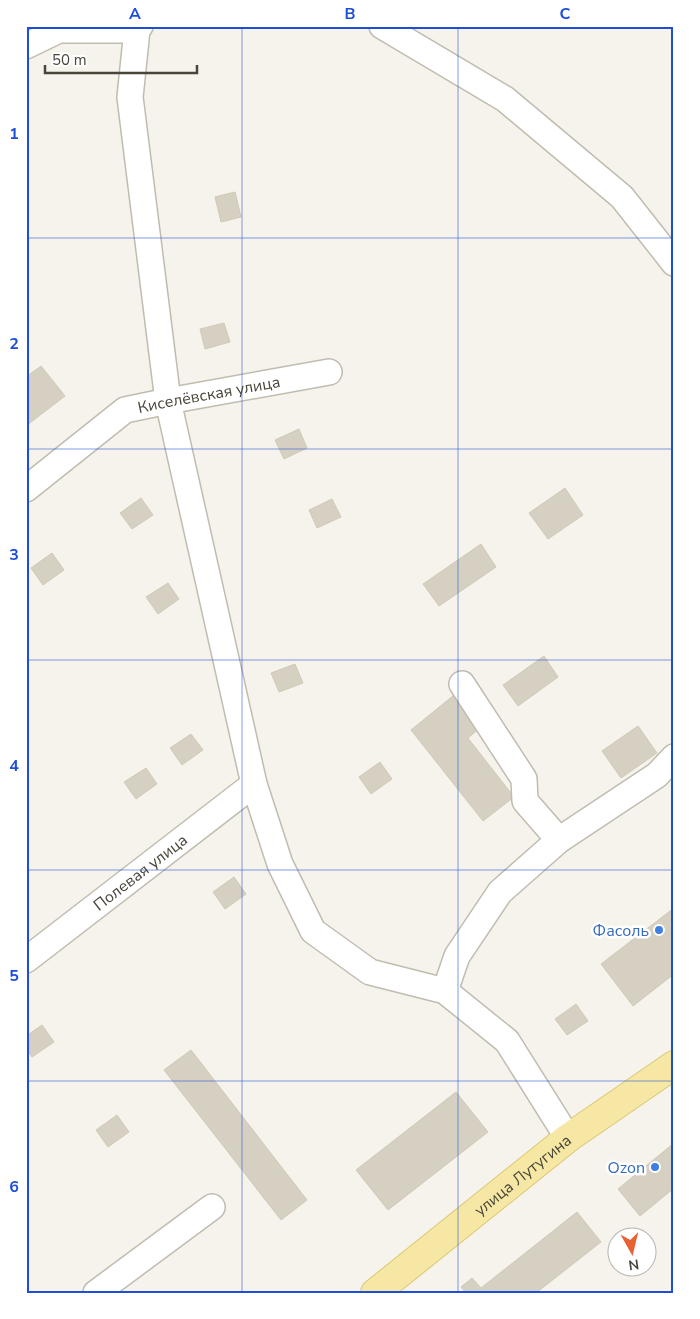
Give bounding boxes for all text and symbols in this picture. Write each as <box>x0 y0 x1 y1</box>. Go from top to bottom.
text: A <box>129 3 141 25</box>
text: B <box>344 3 356 25</box>
text: C <box>560 3 571 25</box>
scale bar <box>45 42 198 74</box>
text: 50 m <box>52 50 87 70</box>
text: 1 <box>9 123 19 145</box>
text: 2 <box>9 333 19 355</box>
street label: Киселёвская улица <box>136 371 282 419</box>
text: 3 <box>9 544 19 566</box>
text: 4 <box>9 755 19 777</box>
street label: Полевая улица <box>89 829 192 916</box>
place label: Фасоль <box>593 920 649 942</box>
marker: Фасоль <box>653 924 665 936</box>
text: 5 <box>9 965 19 987</box>
street label: улица Лутугина <box>470 1130 576 1221</box>
place label: Ozon <box>607 1157 645 1179</box>
marker: Ozon <box>649 1161 661 1173</box>
text: 6 <box>9 1176 19 1198</box>
north arrow <box>608 1226 658 1276</box>
text: N <box>627 1254 640 1275</box>

